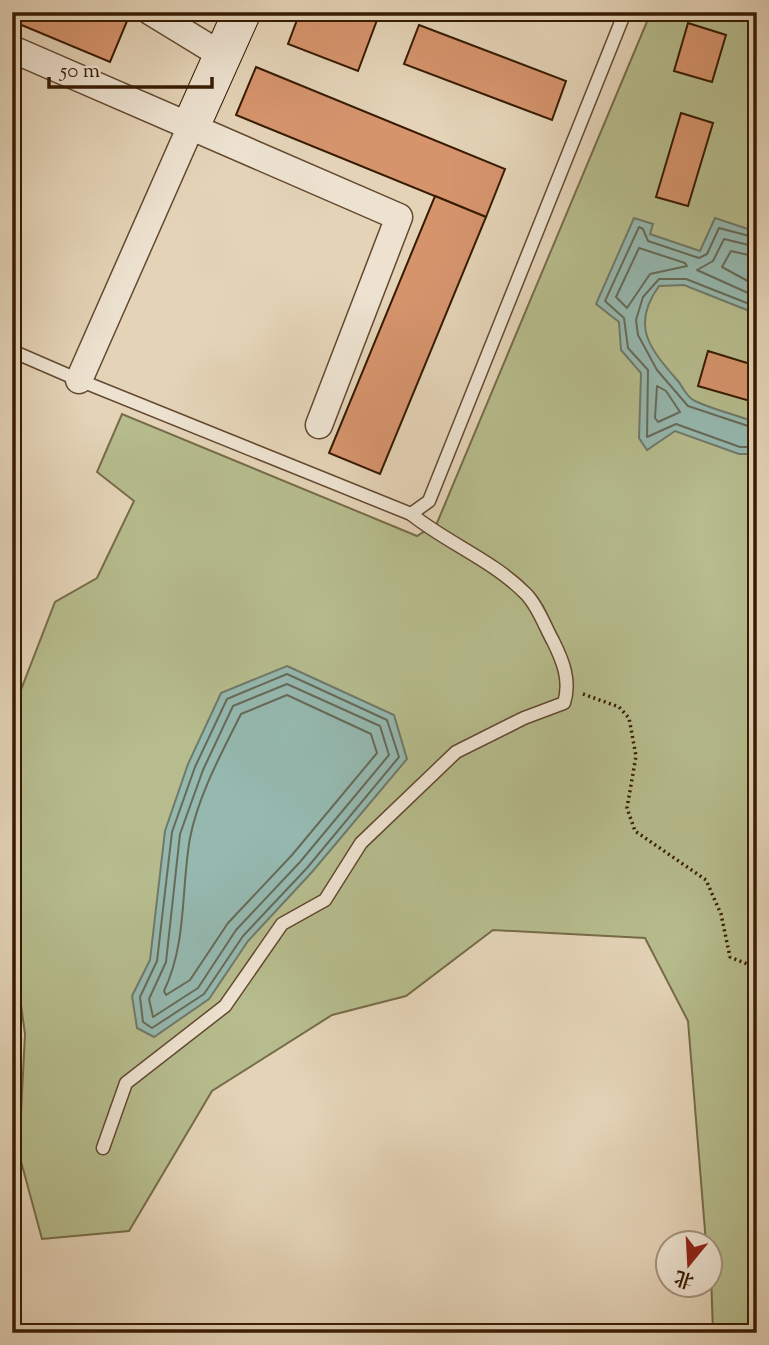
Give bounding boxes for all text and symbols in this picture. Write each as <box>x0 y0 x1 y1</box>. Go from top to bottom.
scale bar <box>49 46 212 90</box>
text: 50 m <box>59 57 100 87</box>
north arrow <box>654 1230 724 1300</box>
text: 北 <box>671 1262 698 1294</box>

